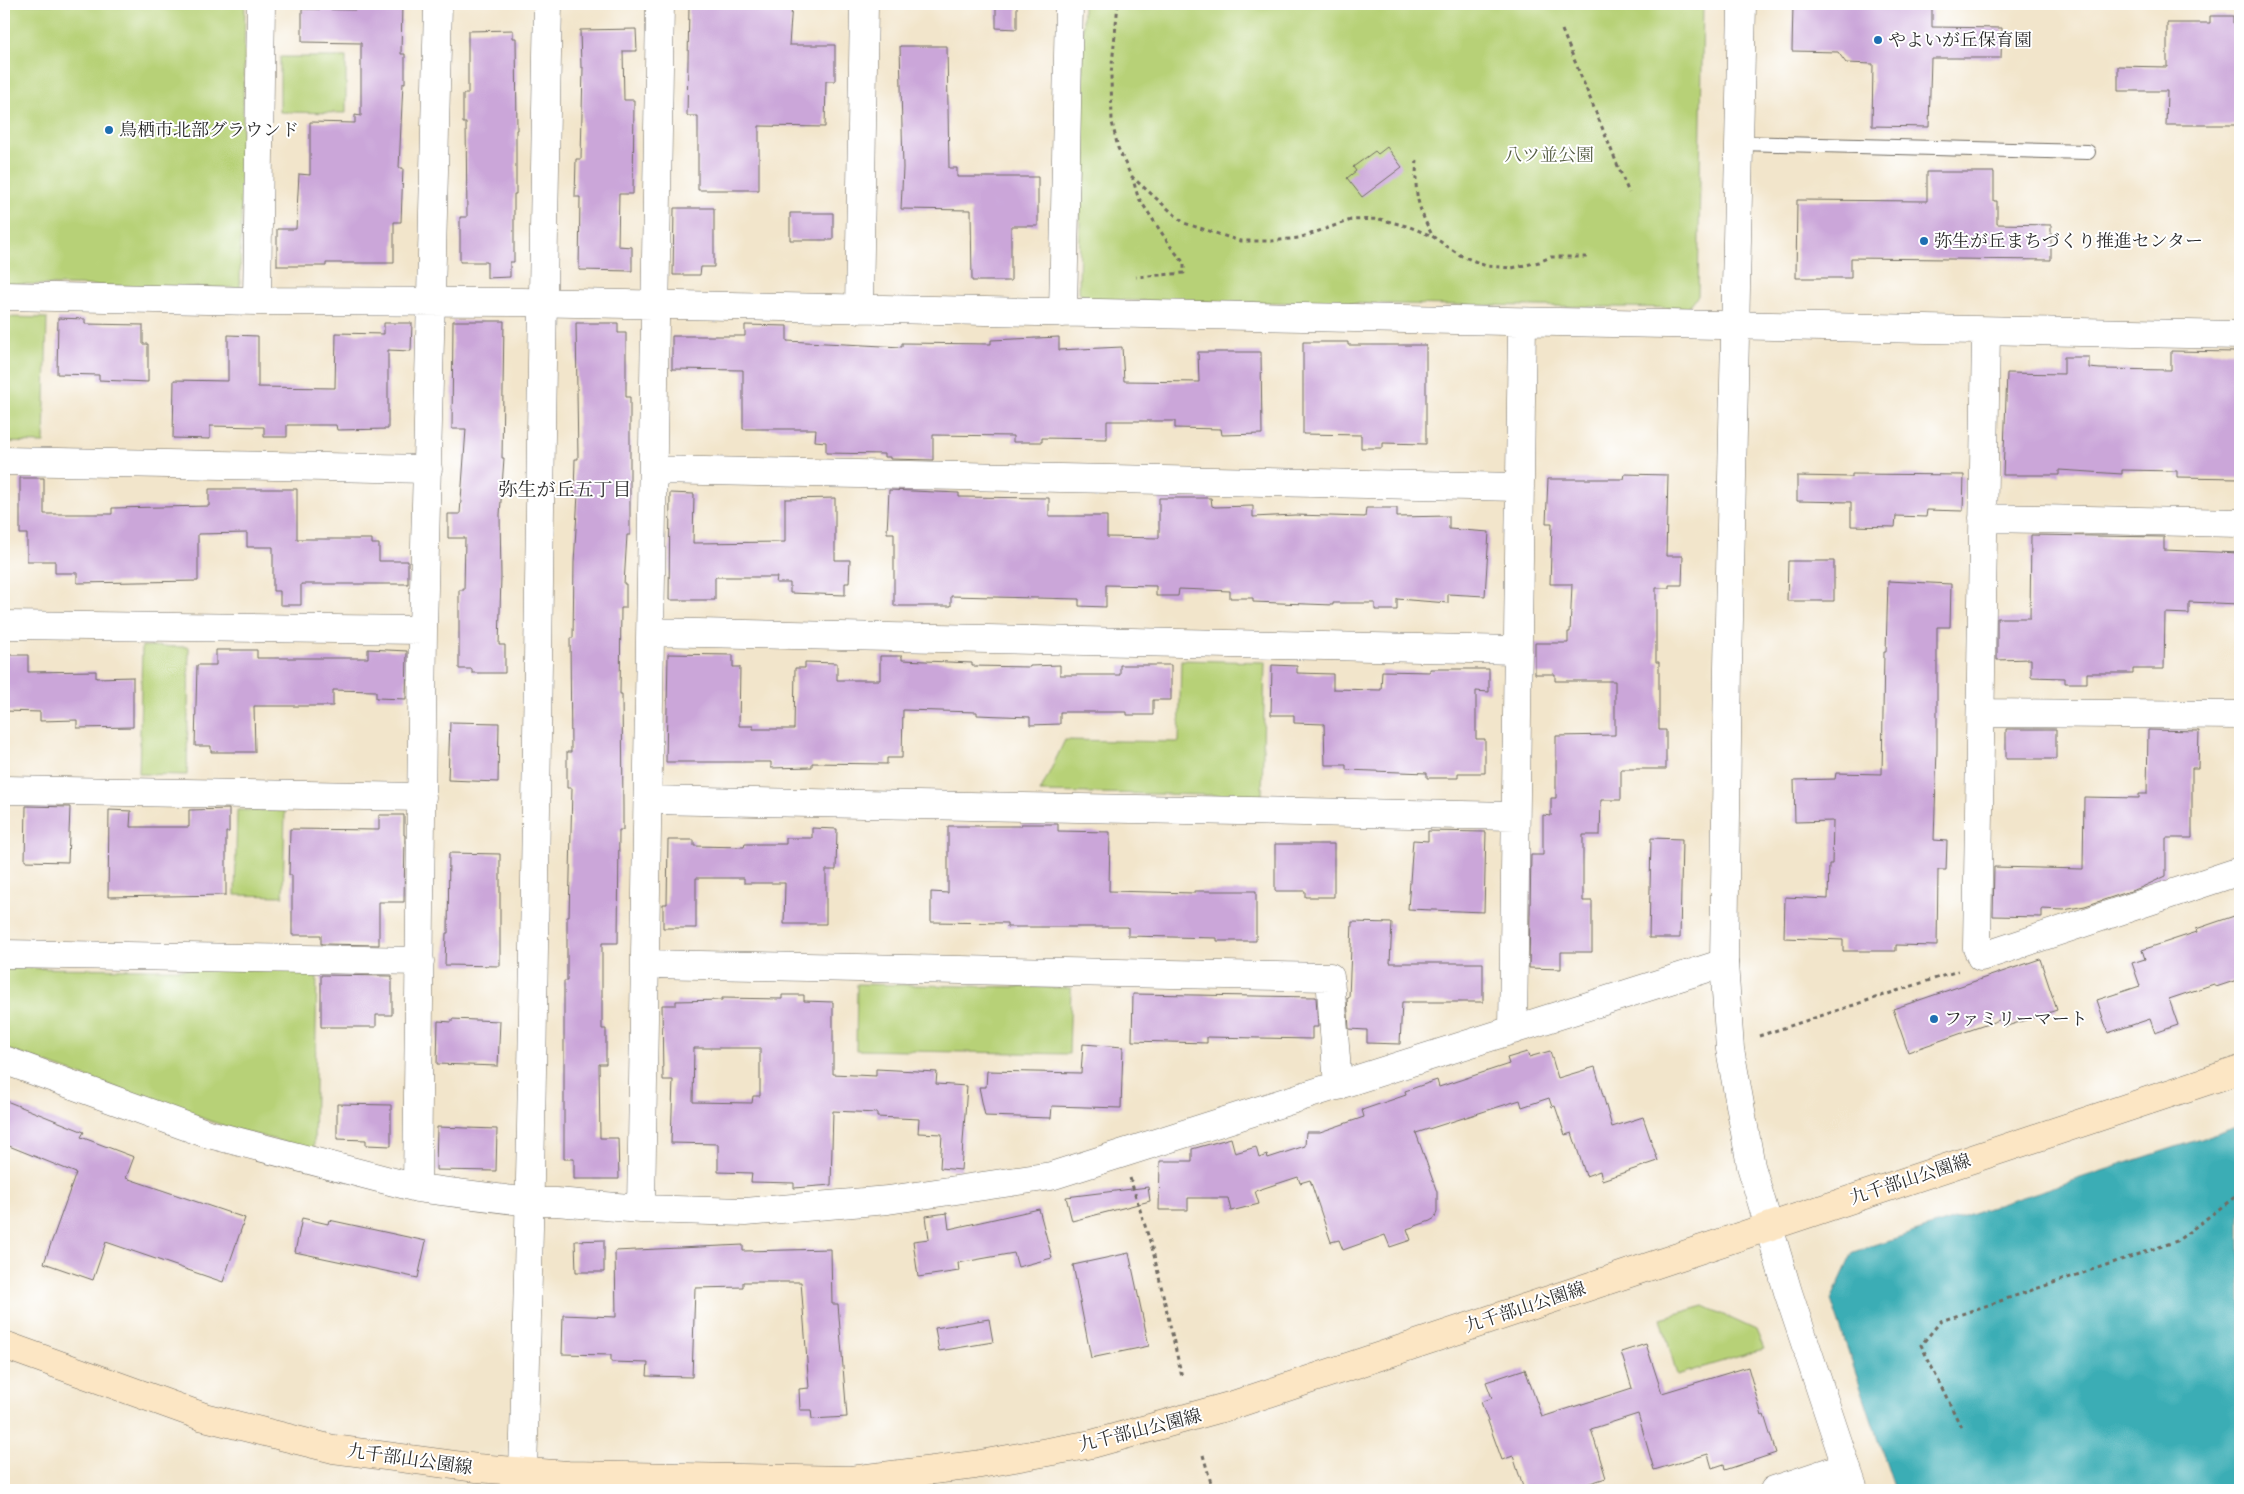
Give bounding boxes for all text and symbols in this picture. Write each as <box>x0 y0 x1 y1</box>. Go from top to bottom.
place label: やよいが丘保育園 <box>1888 30 2032 51</box>
marker: やよいが丘保育園 <box>1872 34 1884 46</box>
place label: 鳥栖市北部グラウンド <box>119 120 299 141</box>
marker: 鳥栖市北部グラウンド <box>103 124 115 136</box>
park label: 八ツ並公園 <box>1504 145 1594 166</box>
place label: 弥生が丘まちづくり推進センター <box>1934 231 2203 252</box>
marker: 弥生が丘まちづくり推進センター <box>1918 235 1930 247</box>
district label: 弥生が丘五丁目 <box>498 479 632 501</box>
place label: ファミリーマート <box>1944 1009 2088 1030</box>
marker: ファミリーマート <box>1928 1013 1940 1025</box>
street label: 九千部山公園線 <box>1847 1150 1973 1209</box>
street label: 九千部山公園線 <box>1462 1278 1588 1337</box>
street label: 九千部山公園線 <box>1076 1405 1204 1456</box>
street label: 九千部山公園線 <box>346 1440 474 1479</box>

